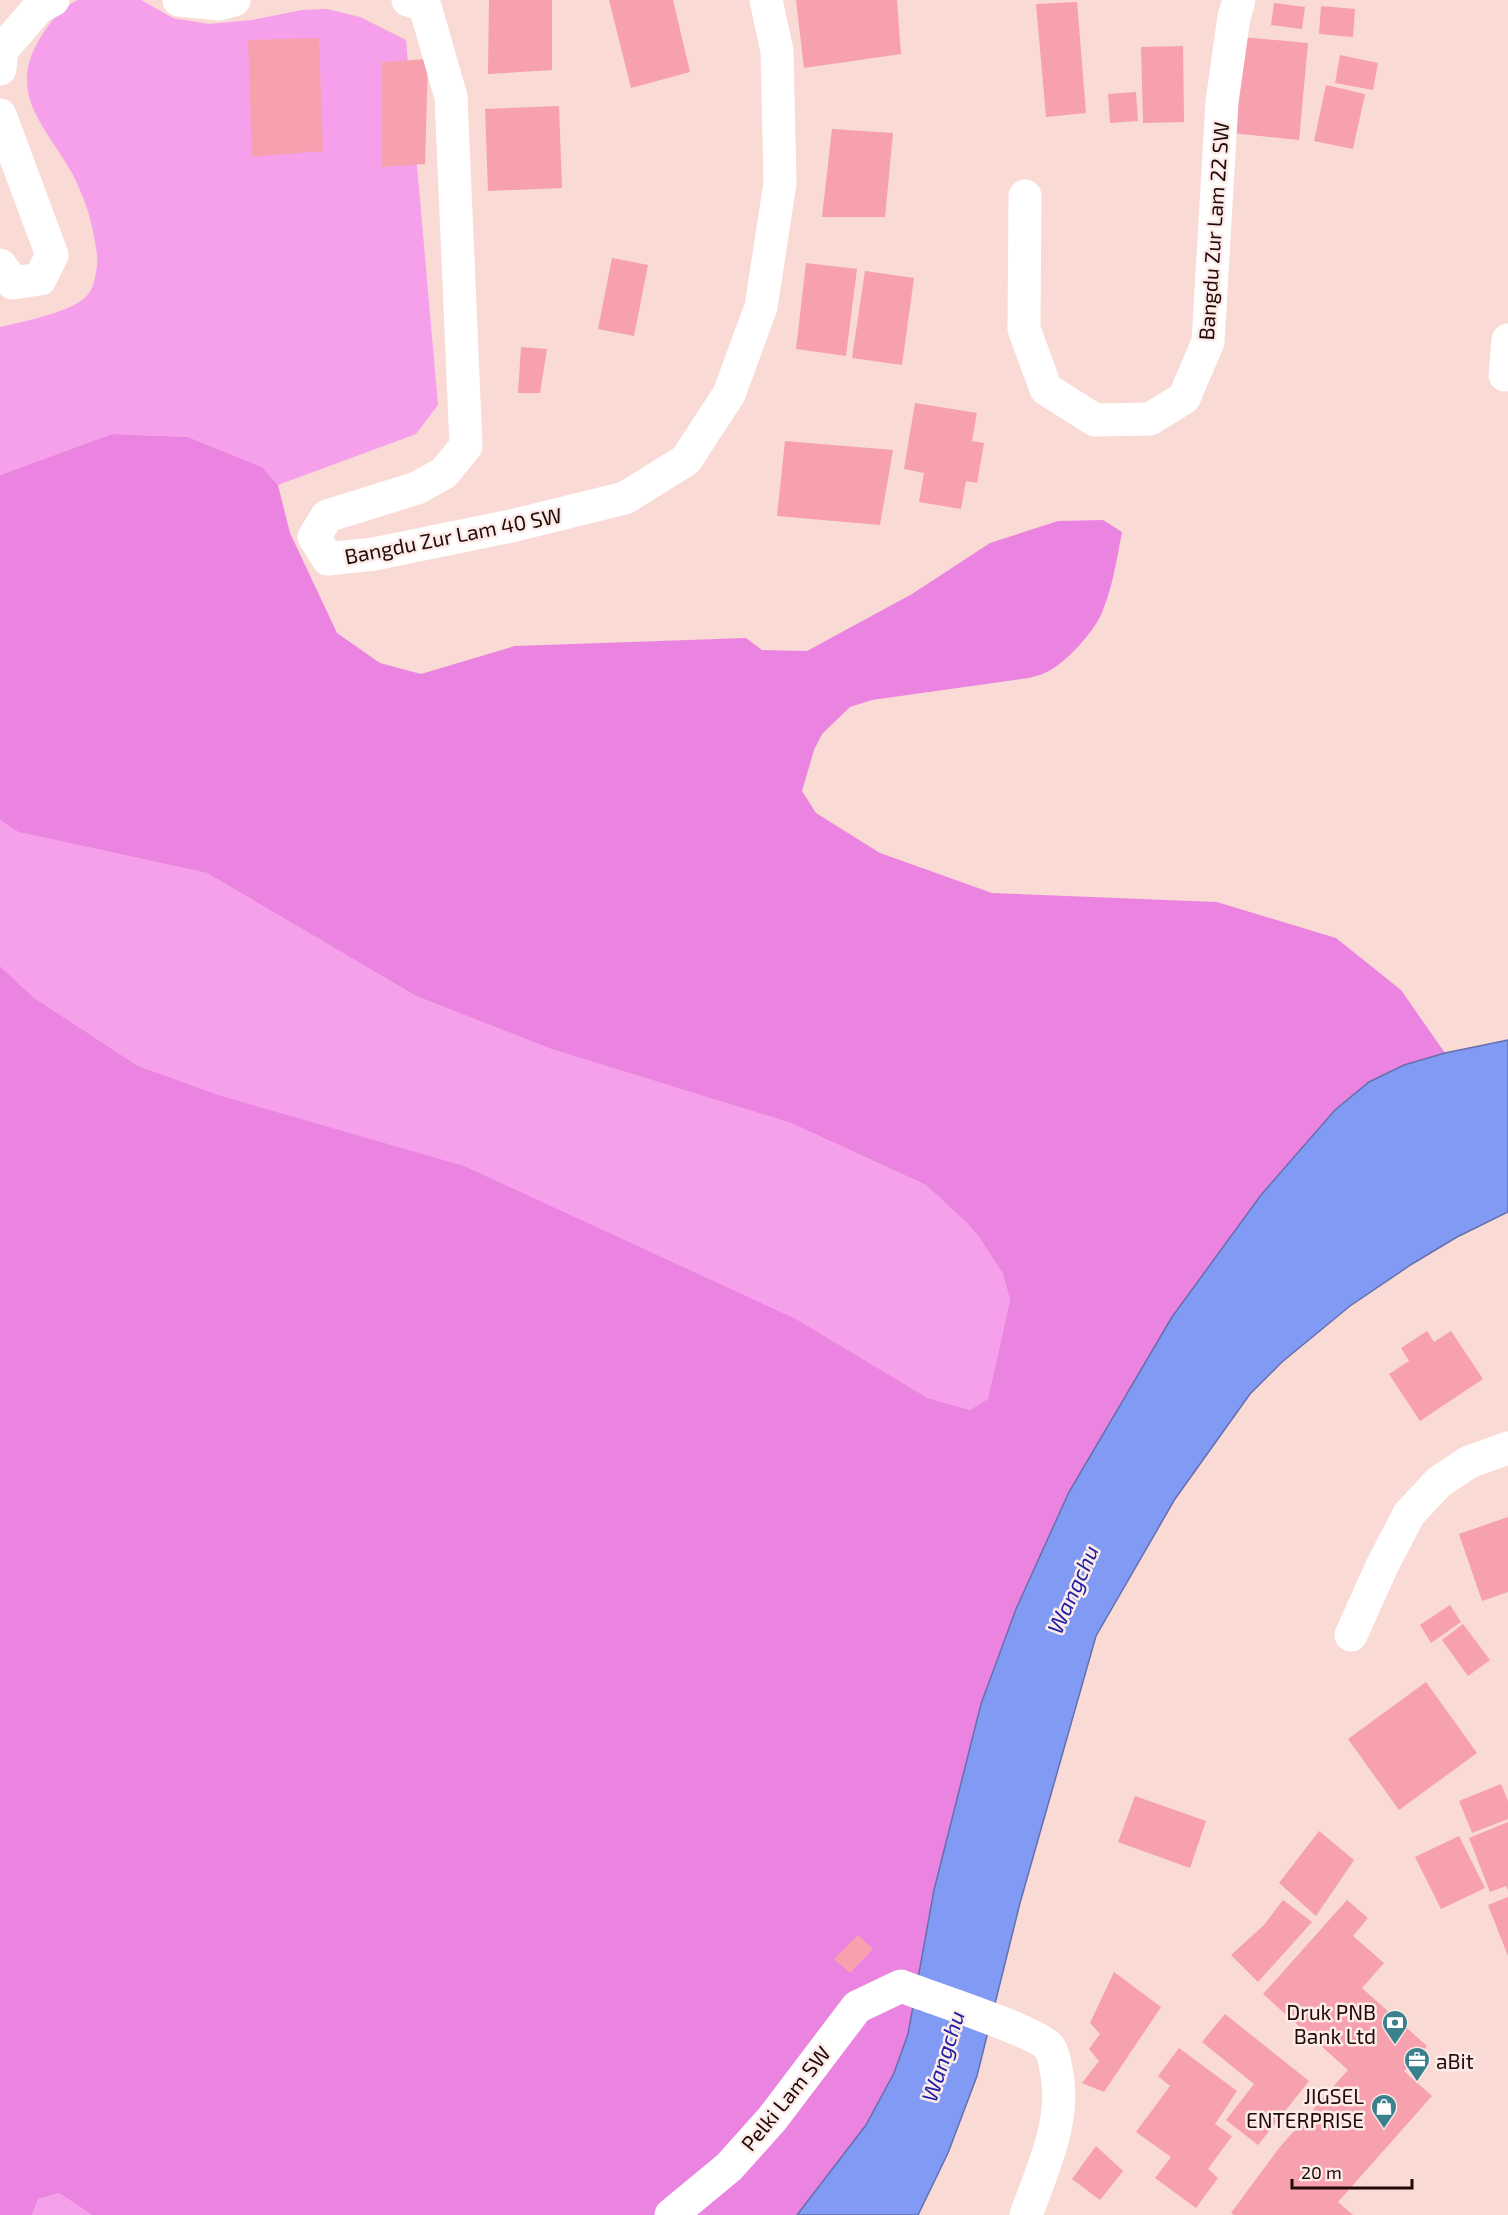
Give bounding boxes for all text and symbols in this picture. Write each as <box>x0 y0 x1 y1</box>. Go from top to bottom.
street label: Bangdu Zur Lam 22 SW <box>1193 121 1233 341</box>
street label: Bangdu Zur Lam 40 SW <box>342 502 564 568</box>
water label: Wangchu <box>1041 1541 1103 1637</box>
place label: Druk PNB Bank Ltd <box>1286 1999 1376 2048</box>
water label: Wangchu <box>915 2007 969 2105</box>
bank icon: Druk PNB Bank Ltd <box>1380 2008 1410 2046</box>
street label: Pelki Lam SW <box>735 2041 835 2155</box>
office icon: aBit <box>1402 2045 1432 2083</box>
place label: aBit <box>1436 2048 1474 2073</box>
place label: JIGSEL ENTERPRISE <box>1246 2083 1364 2132</box>
shop icon: JIGSEL ENTERPRISE <box>1369 2092 1399 2130</box>
scale bar <box>1292 2152 1412 2190</box>
text: 20 m <box>1301 2161 1342 2183</box>

